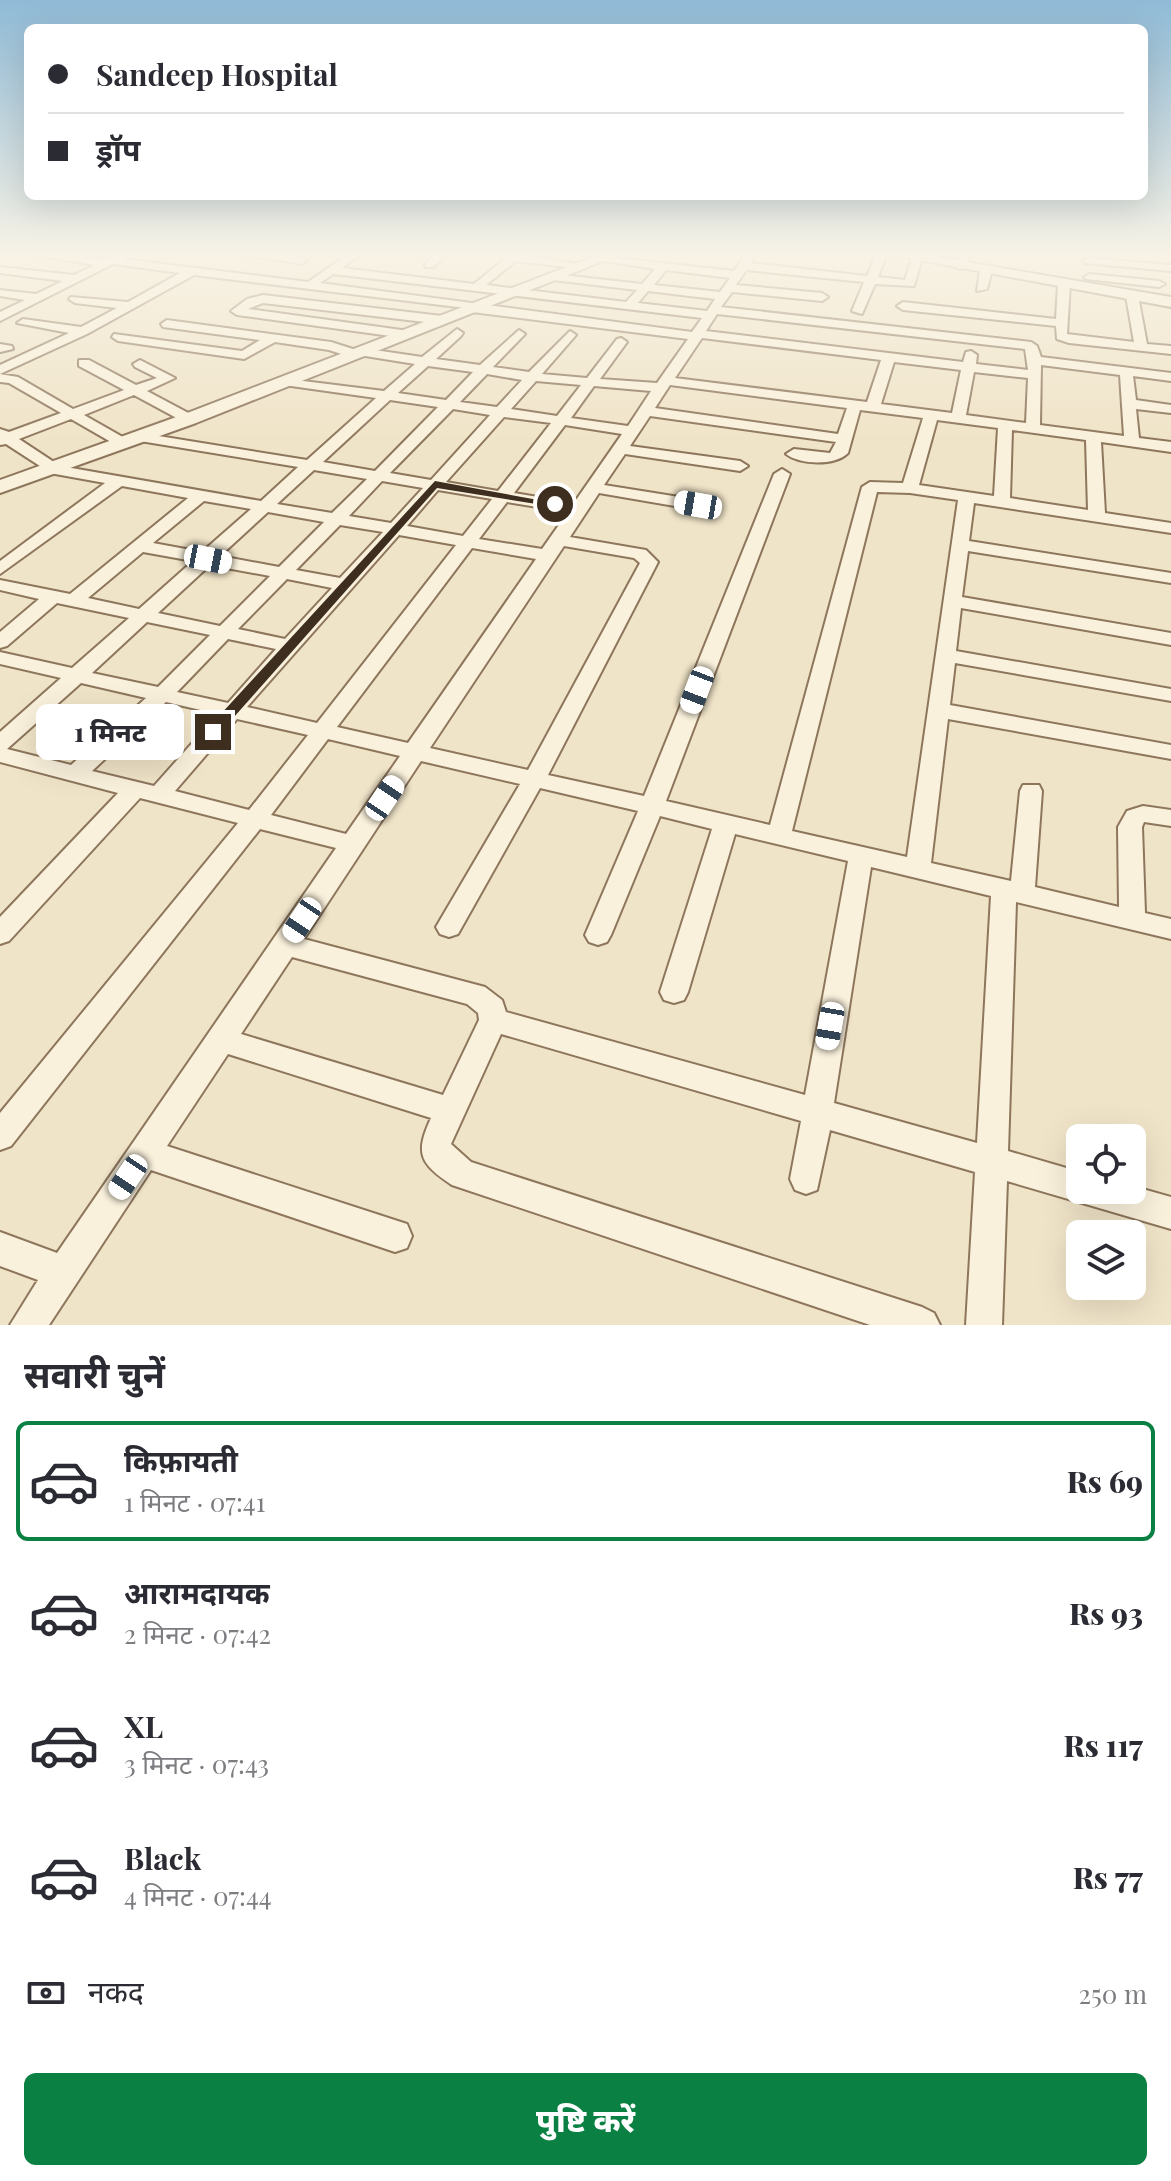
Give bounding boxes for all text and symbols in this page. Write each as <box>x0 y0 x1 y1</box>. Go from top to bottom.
text: Sandeep Hospital <box>96 54 338 94</box>
text: ड्रॉप <box>96 129 140 169</box>
route start <box>537 486 573 522</box>
car <box>672 489 724 521</box>
car <box>182 543 234 575</box>
car <box>677 663 717 717</box>
callout: 1 मिनट <box>37 704 185 760</box>
text: 1 मिनट <box>74 714 146 749</box>
route end <box>195 714 231 750</box>
car <box>362 771 408 825</box>
car <box>279 893 325 947</box>
car <box>814 1000 846 1052</box>
map controls <box>1066 1124 1146 1300</box>
button: locate <box>1066 1124 1146 1204</box>
car <box>105 1150 151 1204</box>
button: layers <box>1066 1220 1146 1300</box>
text: सवारी चुनें <box>24 1349 165 1397</box>
text: किफ़ायती <box>124 1440 238 1480</box>
icon: car <box>28 1445 100 1517</box>
text: Rs 69 <box>1067 1461 1143 1501</box>
text: 1 मिनट · 07:41 <box>124 1484 265 1519</box>
text: आरामदायक <box>124 1572 270 1612</box>
icon: car <box>28 1577 100 1649</box>
text: Rs 93 <box>1069 1593 1143 1633</box>
text: 2 मिनट · 07:42 <box>124 1616 271 1651</box>
text: XL <box>124 1706 163 1746</box>
icon: car <box>28 1709 100 1781</box>
text: Rs 117 <box>1064 1725 1143 1765</box>
text: 3 मिनट · 07:43 <box>124 1746 269 1781</box>
text: Black <box>124 1838 201 1878</box>
icon: car <box>28 1841 100 1913</box>
text: Rs 77 <box>1073 1857 1143 1897</box>
text: 4 मिनट · 07:44 <box>124 1878 272 1913</box>
icon: cash <box>24 1971 68 2015</box>
text: नकद <box>88 1971 144 2011</box>
text: 250 m <box>1079 1976 1147 2011</box>
button: पुष्टि करें <box>24 2073 1147 2165</box>

